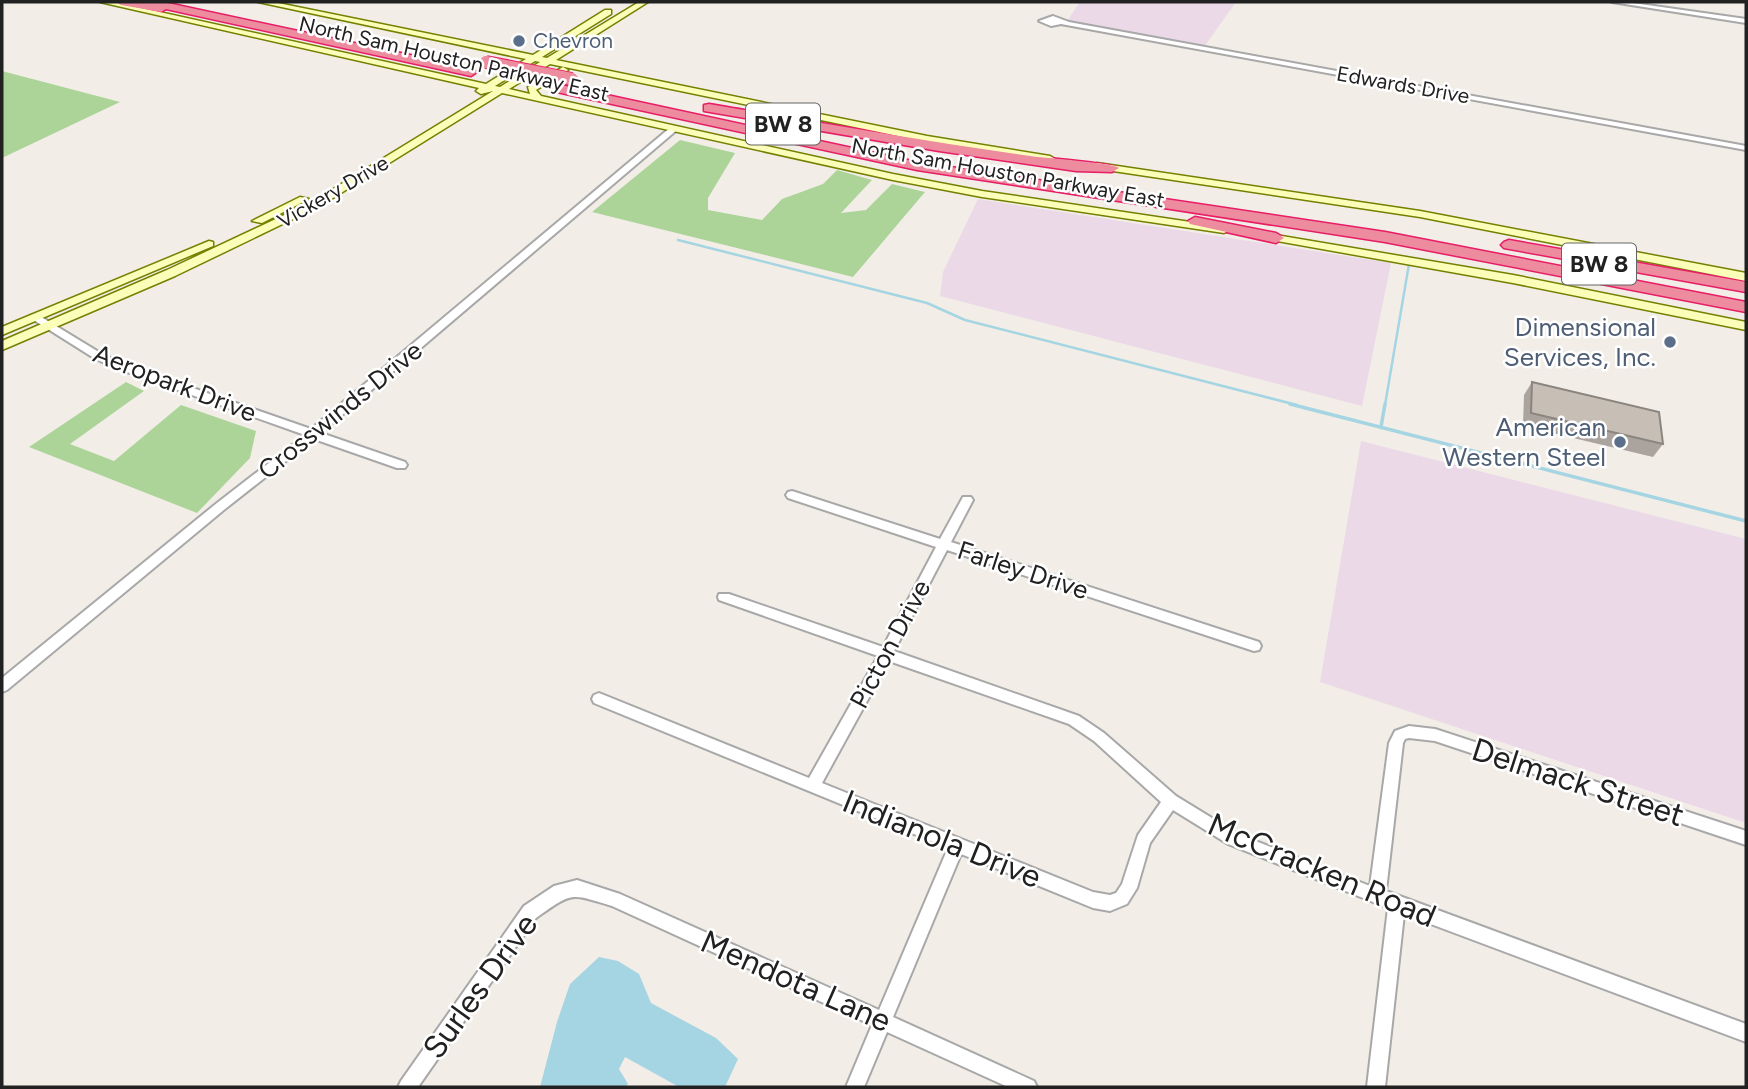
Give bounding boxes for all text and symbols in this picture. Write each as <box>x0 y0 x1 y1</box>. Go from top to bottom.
street label: North Sam Houston Parkway East <box>297 11 612 106</box>
place label: Chevron <box>533 28 613 53</box>
marker: Chevron <box>511 33 527 49</box>
street label: Edwards Drive <box>1335 61 1472 109</box>
road number: BW 8 <box>746 104 820 144</box>
street label: North Sam Houston Parkway East <box>850 133 1167 212</box>
street label: Vickery Drive <box>273 150 393 233</box>
road number: BW 8 <box>1562 244 1636 284</box>
place label: Dimensional Services, Inc. <box>1504 311 1656 373</box>
street label: Crosswinds Drive <box>252 334 428 486</box>
marker: Dimensional Services, Inc. <box>1662 334 1678 350</box>
street label: Aeropark Drive <box>89 337 261 429</box>
place label: American Western Steel <box>1442 411 1606 473</box>
marker: American Western Steel <box>1612 434 1628 450</box>
street label: Farley Drive <box>953 534 1093 606</box>
street label: Picton Drive <box>843 574 937 714</box>
street label: Delmack Street <box>1467 730 1689 834</box>
street label: Indianola Drive <box>837 782 1047 896</box>
street label: McCracken Road <box>1202 805 1442 935</box>
street label: Surles Drive <box>415 906 545 1066</box>
street label: Mendota Lane <box>695 922 897 1040</box>

